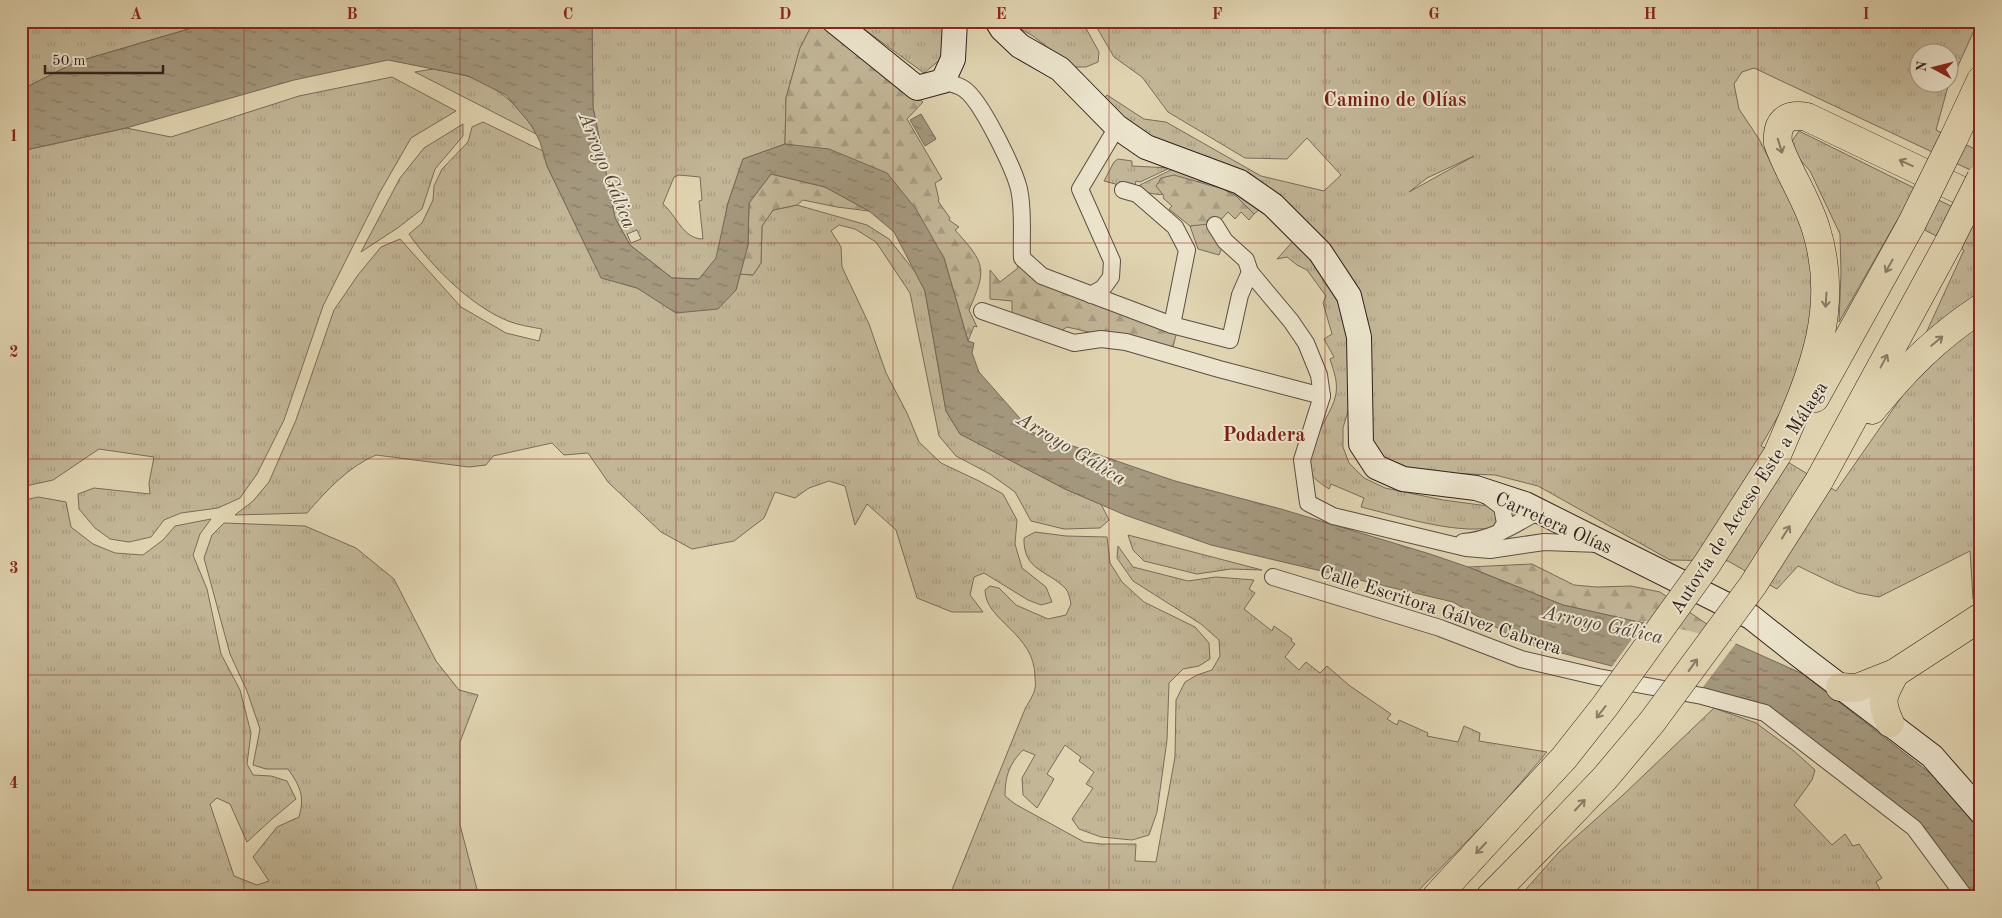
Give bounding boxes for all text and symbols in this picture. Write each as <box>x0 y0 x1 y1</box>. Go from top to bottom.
text: A <box>130 7 142 23</box>
text: B <box>346 7 358 23</box>
text: C <box>563 7 573 23</box>
text: D <box>779 7 791 23</box>
text: E <box>995 7 1007 23</box>
text: F <box>1212 7 1223 23</box>
text: G <box>1428 7 1440 23</box>
text: H <box>1643 7 1657 23</box>
text: I <box>1862 7 1870 23</box>
scale bar <box>45 42 162 74</box>
north arrow <box>1910 42 1960 92</box>
text: 50 m <box>52 54 86 69</box>
text: N <box>1914 60 1930 73</box>
district label: Camino de Olías <box>1324 91 1466 111</box>
water label: Arroyo Gálica <box>573 109 639 232</box>
text: 1 <box>9 129 19 145</box>
one-way arrow <box>1775 138 1785 154</box>
one-way arrow <box>1899 158 1914 168</box>
one-way arrow <box>1883 258 1893 273</box>
one-way arrow <box>1821 292 1830 308</box>
one-way arrow <box>1930 335 1943 347</box>
text: 2 <box>9 345 19 361</box>
one-way arrow <box>1879 354 1889 369</box>
street label: Autovía de Acceso Este a Málaga <box>1668 378 1833 618</box>
water label: Arroyo Gálica <box>1012 409 1129 490</box>
district label: Podadera <box>1222 426 1306 446</box>
street label: Carretera Olías <box>1492 490 1614 558</box>
one-way arrow <box>1781 525 1791 539</box>
text: 3 <box>9 561 19 577</box>
street label: Calle Escritora Gálvez Cabrera <box>1317 563 1564 660</box>
water label: Arroyo Gálica <box>1539 603 1665 649</box>
one-way arrow <box>1688 659 1699 673</box>
one-way arrow <box>1595 705 1606 718</box>
text: 4 <box>9 776 19 792</box>
one-way arrow <box>1574 798 1586 811</box>
one-way arrow <box>1475 842 1487 854</box>

